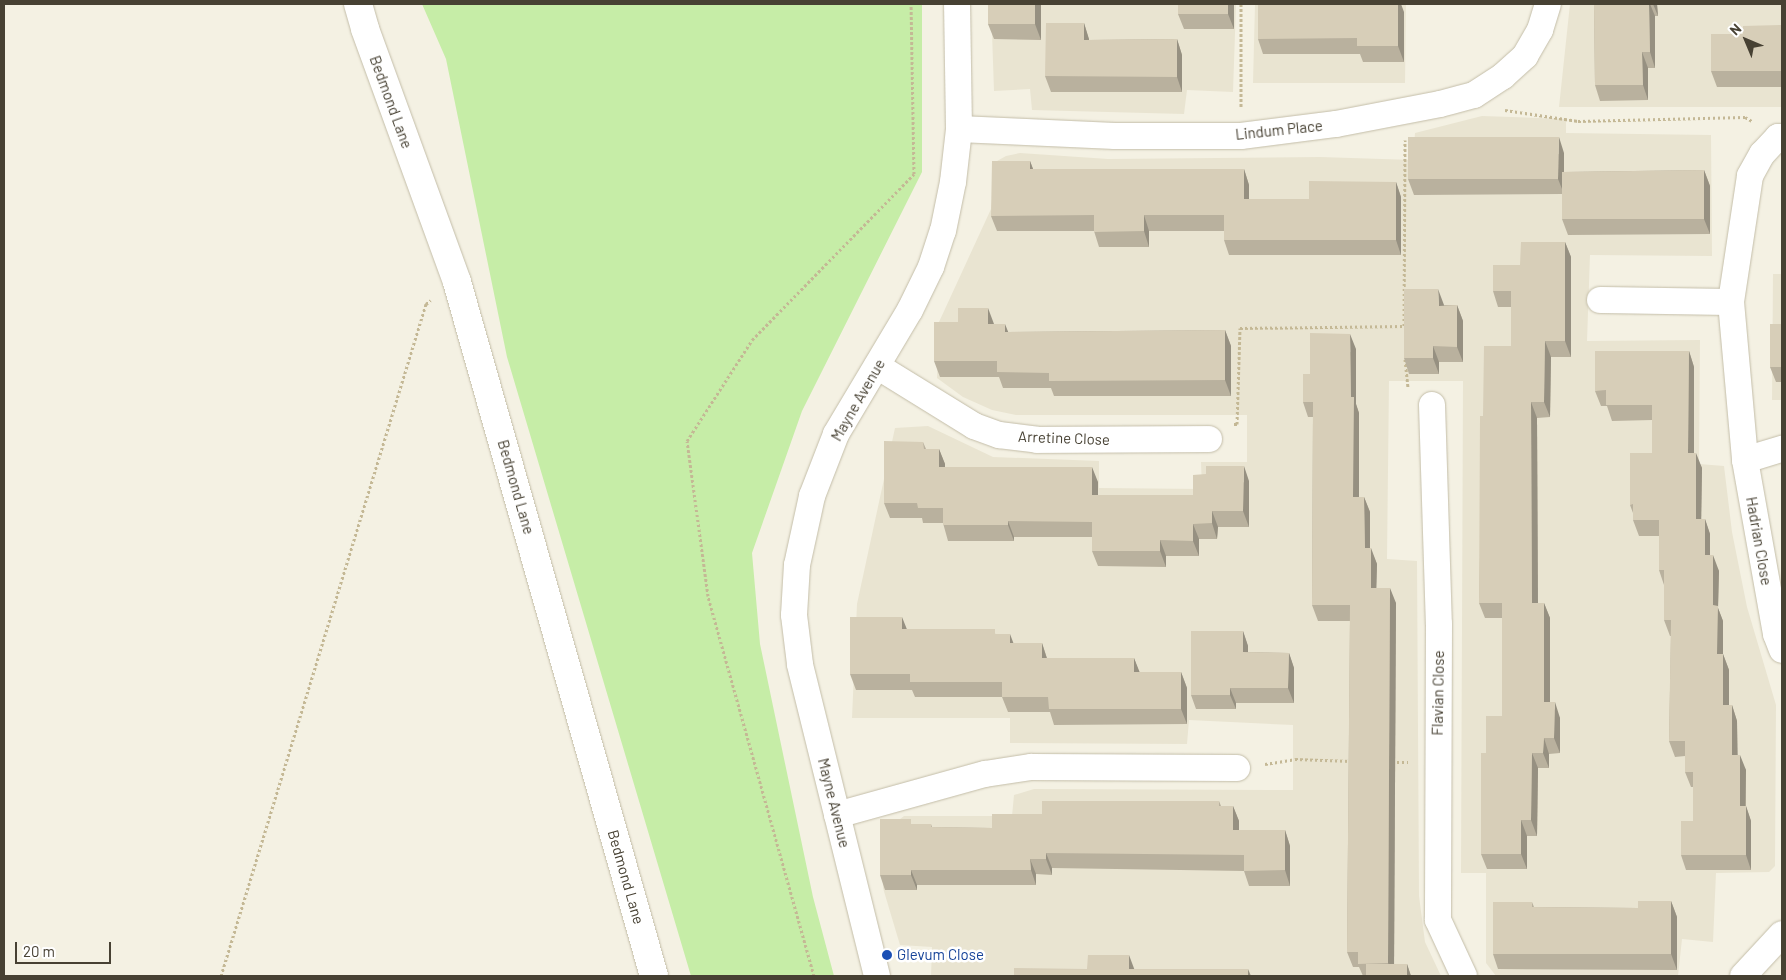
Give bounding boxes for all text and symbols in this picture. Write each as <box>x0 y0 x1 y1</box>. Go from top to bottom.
north arrow <box>1721 15 1771 65</box>
text: N <box>1726 20 1744 38</box>
street label: Bedmond Lane <box>366 53 416 151</box>
street label: Lindum Place <box>1234 116 1324 144</box>
street label: Mayne Avenue <box>827 356 889 444</box>
street label: Arretine Close <box>1018 427 1110 449</box>
street label: Bedmond Lane <box>494 438 538 536</box>
street label: Hadrian Close <box>1742 495 1776 587</box>
street label: Flavian Close <box>1428 650 1448 736</box>
street label: Mayne Avenue <box>814 756 854 850</box>
street label: Bedmond Lane <box>604 828 648 926</box>
scale bar <box>18 932 114 964</box>
text: 20 m <box>23 942 55 960</box>
place label: Glevum Close <box>897 946 984 964</box>
marker: Glevum Close <box>881 949 893 961</box>

